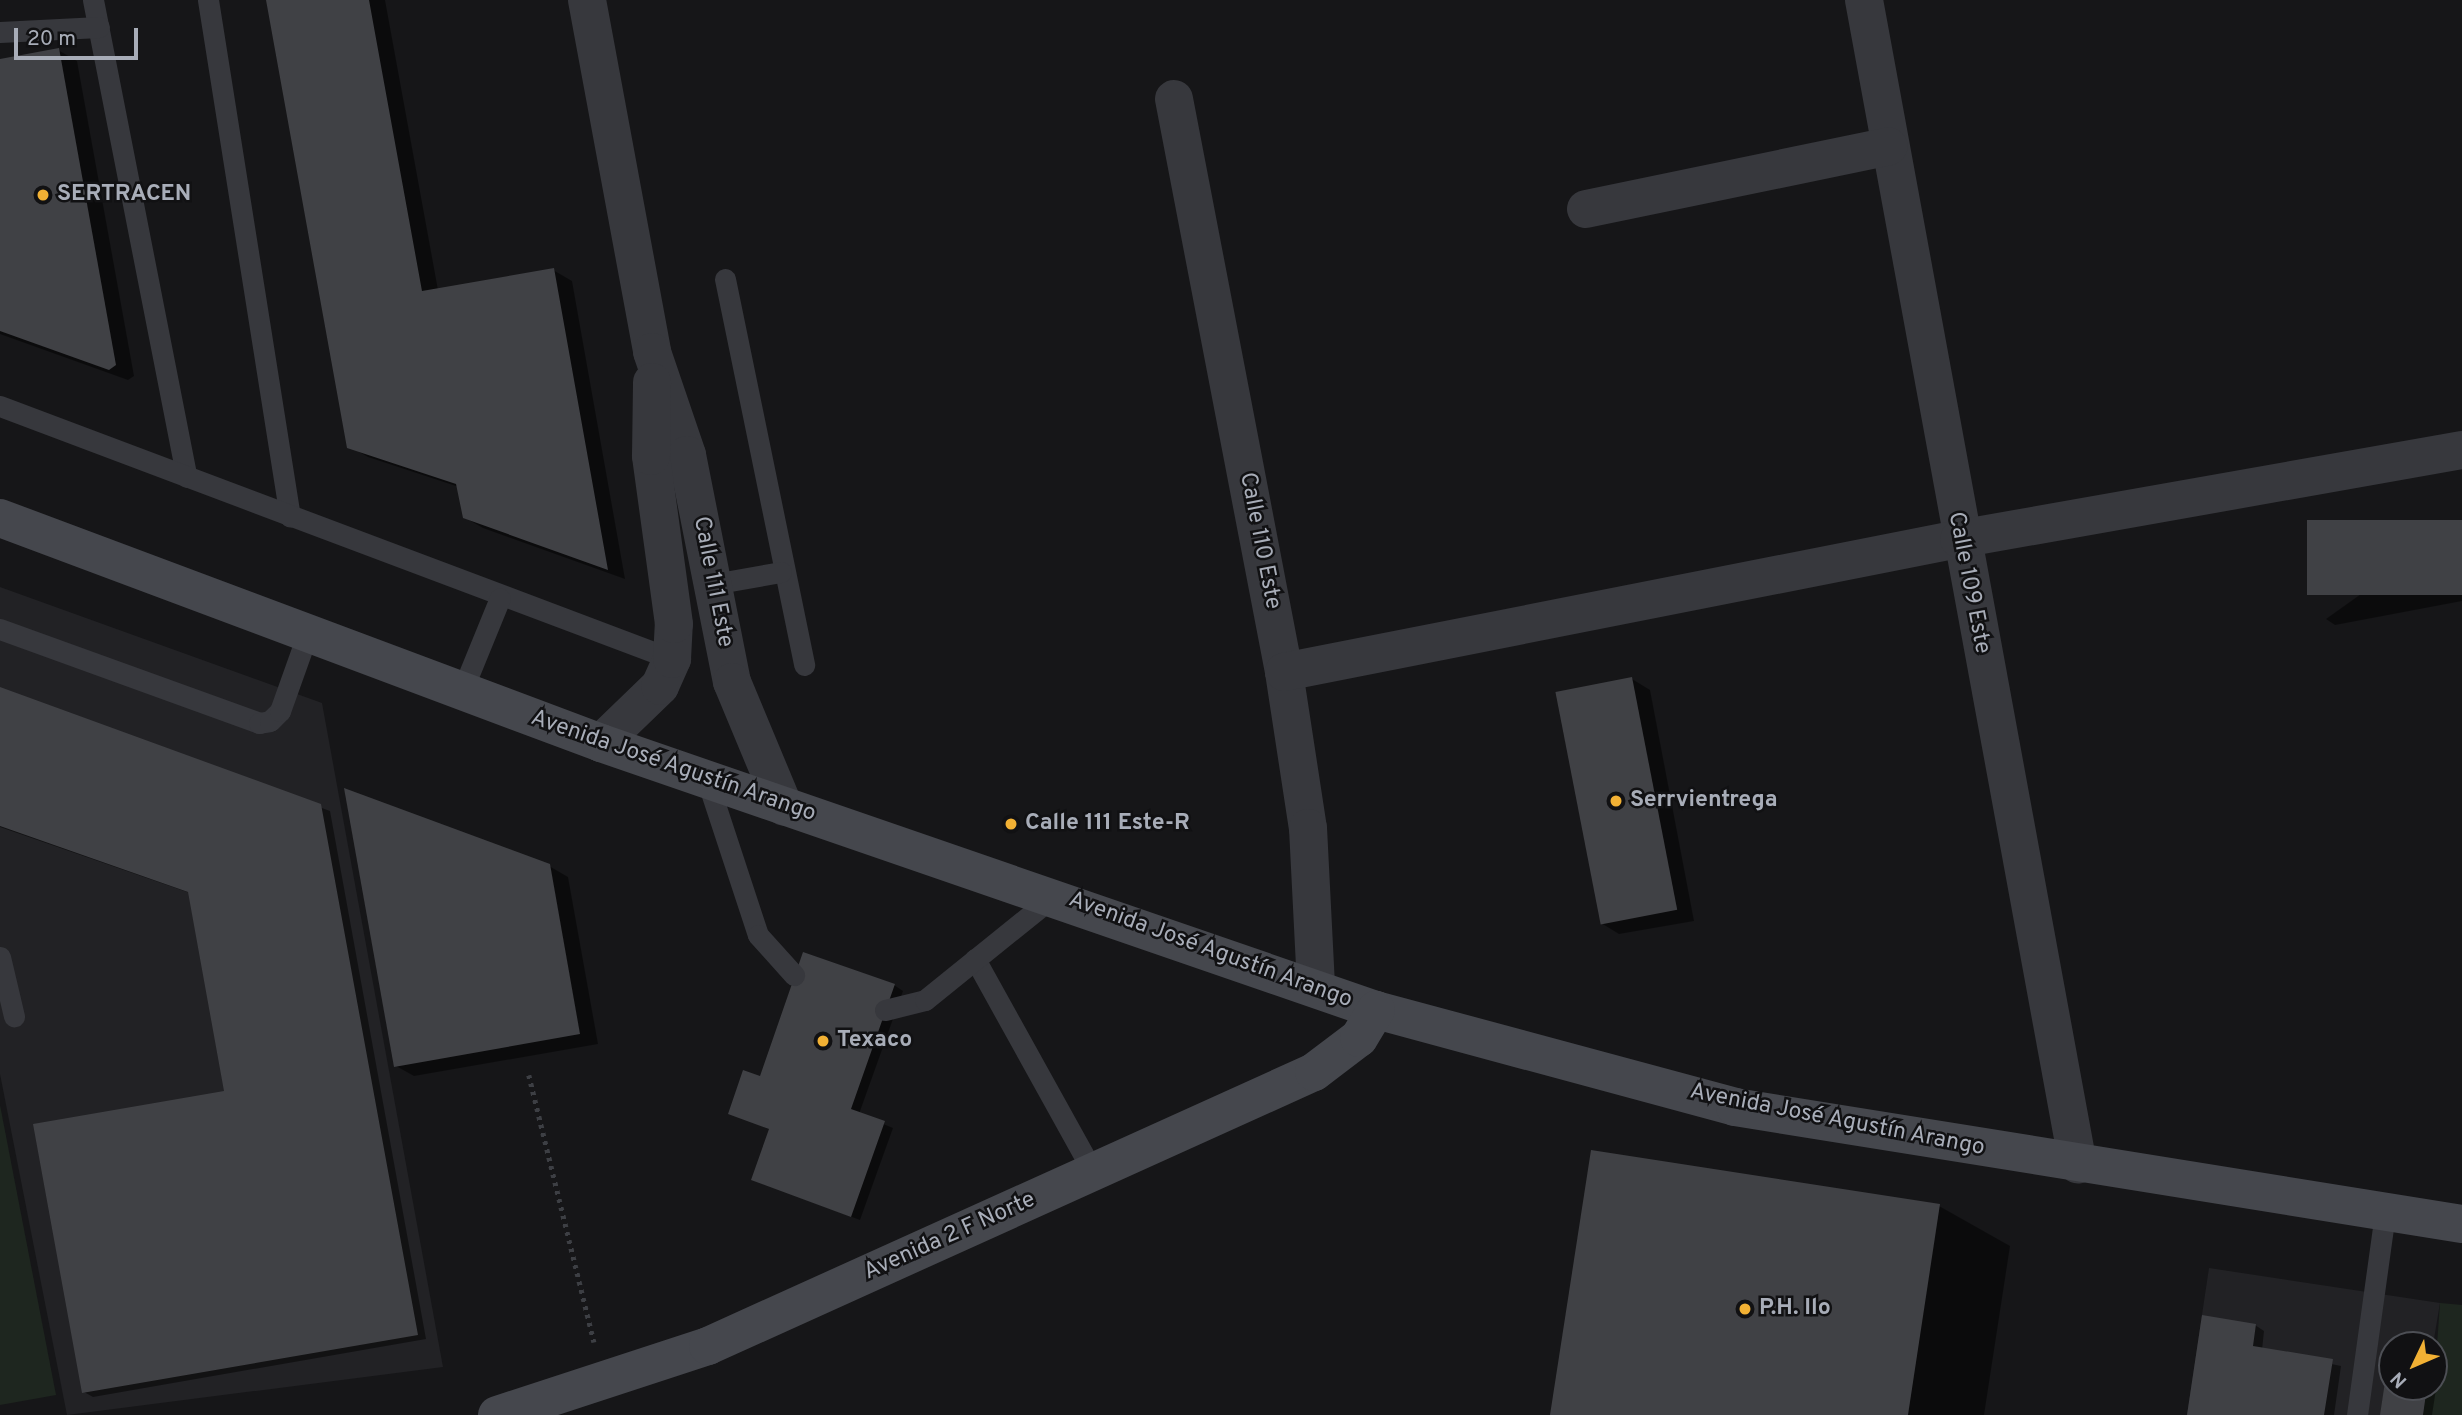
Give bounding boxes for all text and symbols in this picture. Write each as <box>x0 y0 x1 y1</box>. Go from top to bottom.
scale bar <box>18 14 142 58</box>
text: 20 m <box>27 26 76 53</box>
place label: SERTRACEN <box>57 181 191 209</box>
marker: SERTRACEN <box>35 187 51 203</box>
street label: Calle 110 Este <box>1232 470 1286 612</box>
street label: Calle 109 Este <box>1941 510 1995 656</box>
street label: Calle 111 Este <box>686 514 738 650</box>
street label: Avenida José Agustín Arango <box>526 705 820 829</box>
place label: Serrvientrega <box>1630 787 1778 815</box>
marker: Serrvientrega <box>1608 793 1624 809</box>
place label: Calle 111 Este-R <box>1025 810 1190 838</box>
marker: Calle 111 Este-R <box>1003 816 1019 832</box>
street label: Avenida José Agustín Arango <box>1064 886 1356 1016</box>
place label: Texaco <box>837 1027 912 1055</box>
marker: Texaco <box>815 1033 831 1049</box>
street label: Avenida José Agustín Arango <box>1686 1079 1988 1163</box>
street label: Avenida 2 F Norte <box>860 1187 1040 1287</box>
place label: P.H. Ilo <box>1759 1295 1831 1323</box>
marker: P.H. Ilo <box>1737 1301 1753 1317</box>
north arrow <box>2378 1331 2448 1401</box>
text: N <box>2386 1366 2413 1392</box>

